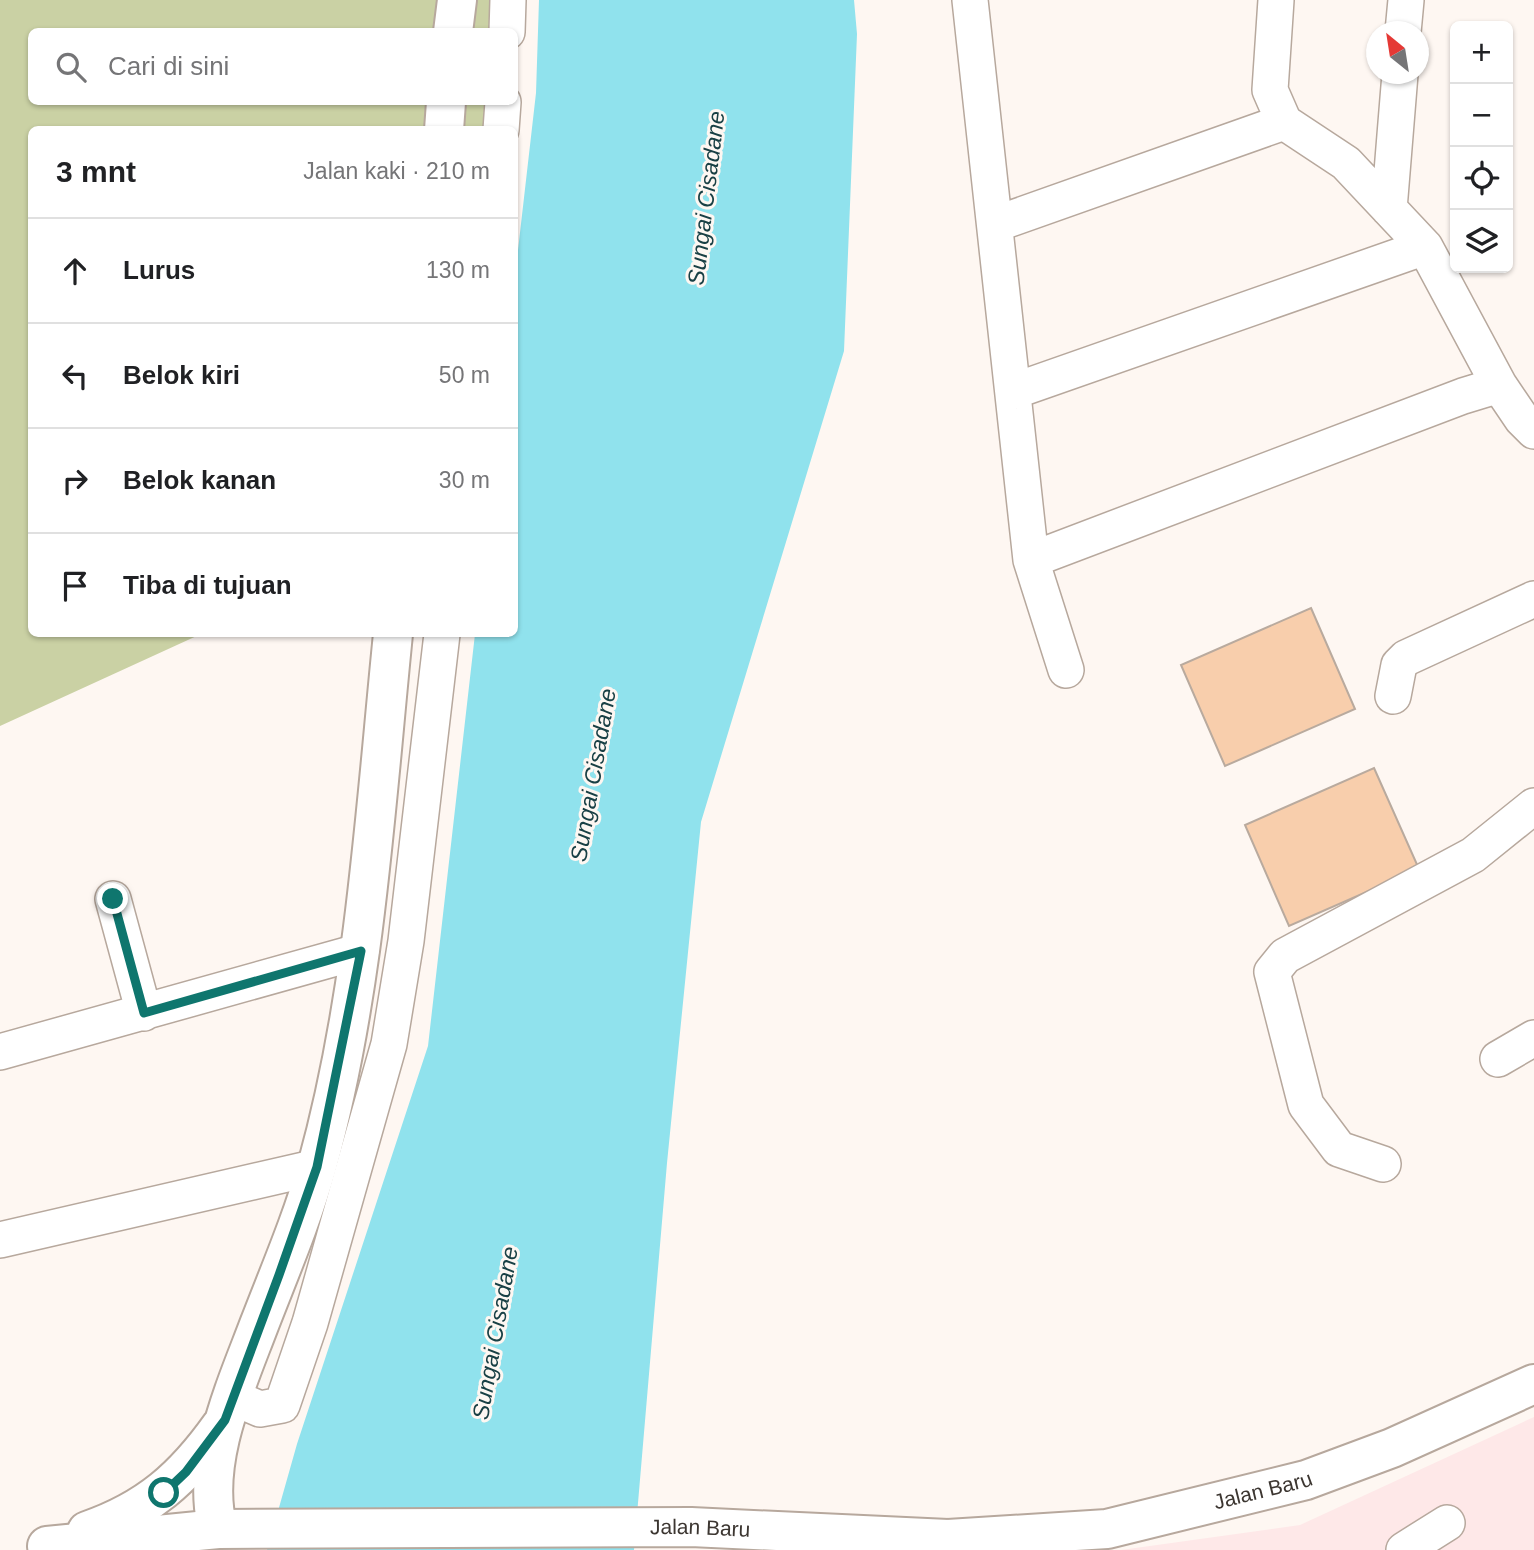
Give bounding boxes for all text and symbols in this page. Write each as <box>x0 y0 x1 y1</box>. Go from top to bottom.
north arrow <box>1366 21 1429 84</box>
map controls <box>1450 21 1513 273</box>
button: + <box>1450 21 1513 84</box>
search box <box>28 28 518 105</box>
icon: search <box>52 48 90 86</box>
text: Cari di sini <box>108 51 229 81</box>
button: − <box>1450 84 1513 147</box>
water label: Sungai Cisadane <box>682 109 730 287</box>
button: locate <box>1450 147 1513 210</box>
text: 3 mnt <box>56 155 136 188</box>
text: Jalan kaki · 210 m <box>303 158 490 184</box>
button: layers <box>1450 210 1513 273</box>
icon: ahead <box>56 252 94 290</box>
text: Lurus <box>123 255 195 285</box>
text: 130 m <box>426 257 490 283</box>
icon: left <box>56 357 94 395</box>
text: Belok kiri <box>123 360 240 390</box>
text: 50 m <box>439 362 490 388</box>
icon: right <box>56 462 94 500</box>
text: Belok kanan <box>123 465 276 495</box>
text: 30 m <box>439 467 490 493</box>
icon: arrive <box>56 567 94 605</box>
text: Tiba di tujuan <box>123 570 292 600</box>
water label: Sungai Cisadane <box>565 686 621 864</box>
route end <box>97 883 128 914</box>
water label: Sungai Cisadane <box>467 1244 523 1422</box>
street label: Jalan Baru <box>1211 1467 1315 1513</box>
route start <box>148 1477 179 1508</box>
street label: Jalan Baru <box>650 1515 751 1541</box>

